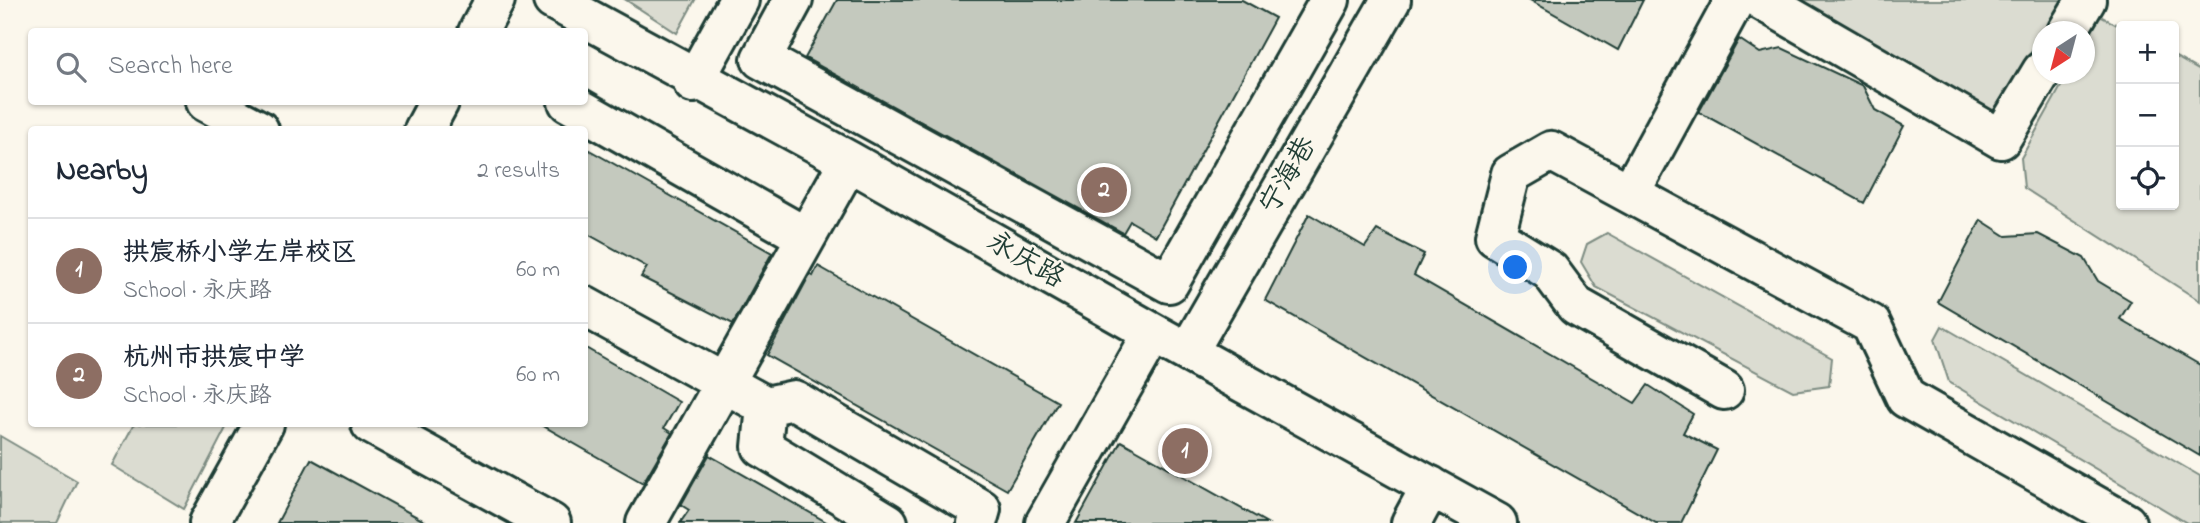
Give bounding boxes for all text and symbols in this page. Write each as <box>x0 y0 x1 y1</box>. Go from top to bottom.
north arrow <box>2032 21 2095 84</box>
map controls <box>2116 21 2179 210</box>
button: + <box>2116 21 2179 84</box>
search box <box>28 28 588 105</box>
icon: search <box>52 48 90 86</box>
text: Search here <box>108 48 233 86</box>
button: − <box>2116 84 2179 147</box>
street label: 宁海巷 <box>1250 129 1328 223</box>
button: locate <box>2116 147 2179 210</box>
text: Nearby <box>56 150 148 194</box>
text: 2 results <box>477 155 560 188</box>
pin: 2 <box>1081 164 1127 216</box>
street label: 永庆路 <box>978 222 1072 300</box>
text: 拱宸桥小学左岸校区 <box>123 235 357 273</box>
your location <box>1498 250 1532 284</box>
text: 1 <box>75 254 83 287</box>
text: 60 m <box>516 254 560 287</box>
text: School · 永庆路 <box>123 275 271 308</box>
text: 杭州市拱宸中学 <box>123 340 305 378</box>
text: 2 <box>73 359 85 392</box>
text: 60 m <box>516 359 560 392</box>
text: School · 永庆路 <box>123 380 271 413</box>
pin: 1 <box>1162 425 1208 477</box>

